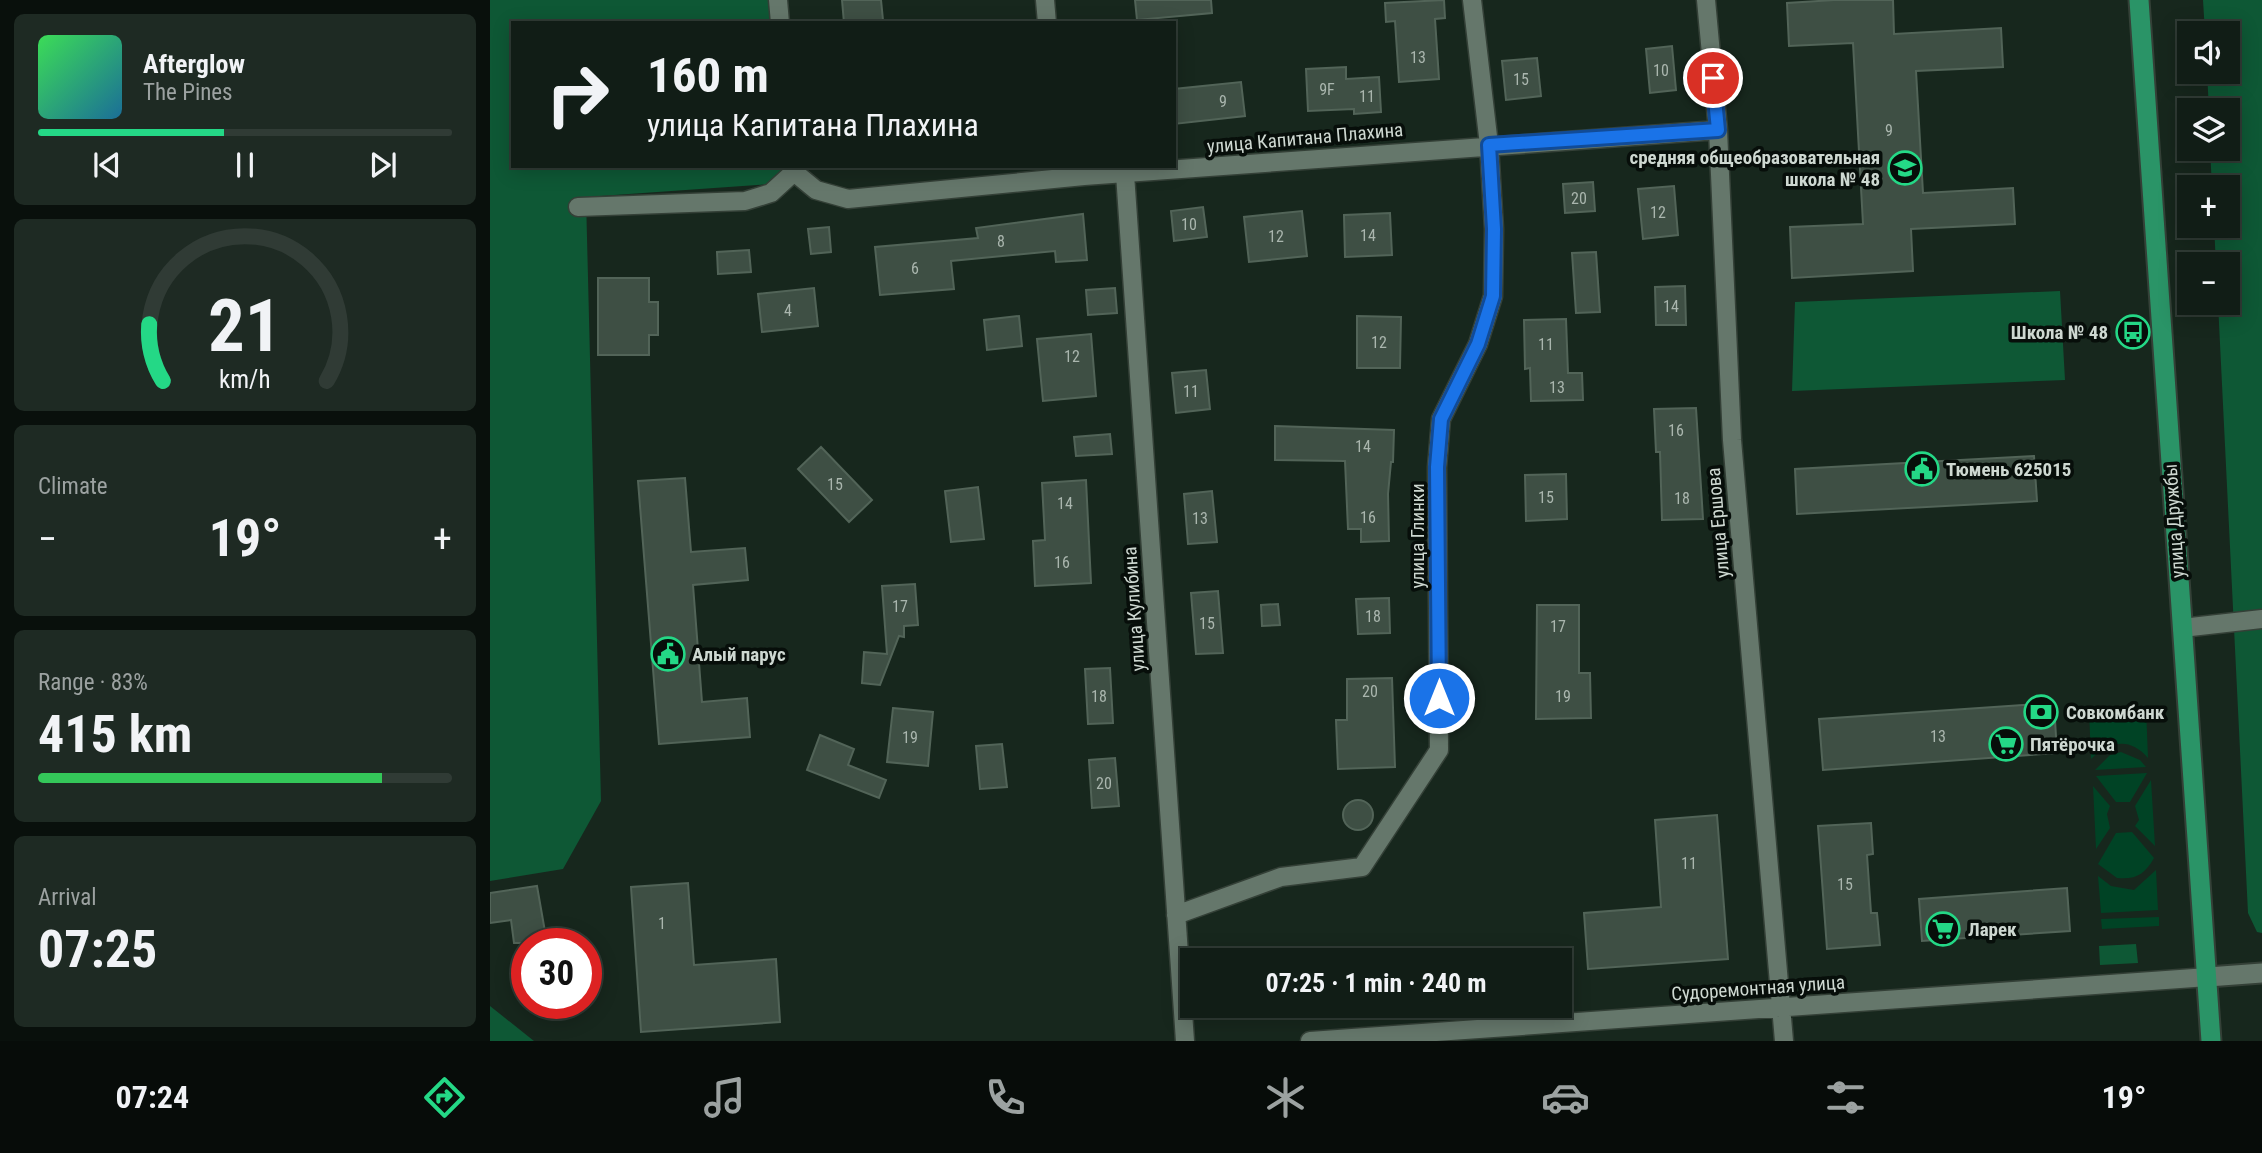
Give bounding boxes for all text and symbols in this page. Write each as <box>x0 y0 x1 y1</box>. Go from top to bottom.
map controls <box>2177 21 2240 315</box>
button: sound <box>2177 21 2240 84</box>
text: 160 m <box>647 47 769 104</box>
house number: 13 <box>1410 48 1426 67</box>
pin <box>1683 48 1743 108</box>
text: Afterglow <box>143 49 245 79</box>
icon: right <box>532 49 623 140</box>
icon: arrive <box>1694 59 1732 97</box>
house number: 10 <box>1653 61 1669 80</box>
house number: 15 <box>1513 70 1529 89</box>
text: The Pines <box>143 79 233 106</box>
house number: 9F <box>1319 80 1335 99</box>
house number: 11 <box>1359 87 1375 106</box>
house number: 9 <box>1219 92 1227 111</box>
button: layers <box>2177 98 2240 161</box>
text: улица Капитана Плахина <box>647 106 979 144</box>
street label: улица Капитана Плахина <box>1206 118 1404 158</box>
house number: 9 <box>1885 121 1893 140</box>
icon: previous <box>88 146 126 184</box>
icon: pause <box>226 146 264 184</box>
icon: next <box>364 146 402 184</box>
place label: средняя общеобразовательная школа № 48 <box>1629 146 1880 191</box>
school or university icon: средняя общеобразовательная школа № 48 <box>1886 149 1924 187</box>
button: + <box>2177 175 2240 238</box>
house number: 20 <box>1571 189 1587 208</box>
house number: 12 <box>1650 203 1666 222</box>
house number: 10 <box>1181 215 1197 234</box>
house number: 14 <box>1360 226 1376 245</box>
house number: 12 <box>1268 227 1284 246</box>
house number: 8 <box>997 232 1005 251</box>
button: − <box>2177 252 2240 315</box>
house number: 6 <box>911 259 919 278</box>
text: 21 <box>208 284 282 370</box>
house number: 14 <box>1663 297 1679 316</box>
house number: 4 <box>784 301 792 320</box>
bus stop icon: Школа № 48 <box>2114 313 2152 351</box>
place label: Школа № 48 <box>2011 321 2108 344</box>
house number: 12 <box>1371 333 1387 352</box>
house number: 11 <box>1538 335 1554 354</box>
house number: 12 <box>1064 347 1080 366</box>
text: km/h <box>219 365 271 394</box>
house number: 13 <box>1549 378 1565 397</box>
house number: 11 <box>1183 382 1199 401</box>
house number: 16 <box>1668 421 1684 440</box>
house number: 14 <box>1355 437 1371 456</box>
public building icon: Тюмень 625015 <box>1903 450 1941 488</box>
place label: Тюмень 625015 <box>1946 458 2071 481</box>
street label: улица Дружбы <box>2159 463 2189 579</box>
street label: улица Ершова <box>1702 467 1734 579</box>
text: Climate <box>38 473 108 500</box>
house number: 15 <box>827 475 843 494</box>
street label: улица Глинки <box>1406 483 1429 589</box>
house number: 15 <box>1538 488 1554 507</box>
house number: 18 <box>1674 489 1690 508</box>
house number: 14 <box>1057 494 1073 513</box>
text: 19° <box>209 508 281 569</box>
house number: 16 <box>1360 508 1376 527</box>
house number: 13 <box>1192 509 1208 528</box>
text: − <box>38 517 57 561</box>
text: + <box>433 517 452 561</box>
street label: улица Кулибина <box>1118 546 1150 672</box>
house number: 16 <box>1054 553 1070 572</box>
house number: 17 <box>892 597 908 616</box>
house number: 18 <box>1365 607 1381 626</box>
house number: 15 <box>1199 614 1215 633</box>
house number: 17 <box>1550 617 1566 636</box>
public building icon: Алый парус <box>649 635 687 673</box>
place label: Алый парус <box>692 643 786 666</box>
position arrow <box>1402 661 1476 735</box>
text: Range · 83% <box>38 669 148 696</box>
house number: 20 <box>1362 682 1378 701</box>
house number: 18 <box>1091 687 1107 706</box>
house number: 19 <box>1555 687 1571 706</box>
bank icon: Совкомбанк <box>2022 693 2060 731</box>
place label: Совкомбанк <box>2066 701 2165 724</box>
text: 415 km <box>38 704 192 765</box>
supermarket icon: Пятёрочка <box>1987 725 2025 763</box>
house number: 13 <box>1930 727 1946 746</box>
house number: 19 <box>902 728 918 747</box>
place label: Пятёрочка <box>2030 733 2115 756</box>
house number: 20 <box>1096 774 1112 793</box>
house number: 11 <box>1681 854 1697 873</box>
house number: 15 <box>1837 875 1853 894</box>
text: Arrival <box>38 884 97 911</box>
supermarket icon: Ларек <box>1924 910 1962 948</box>
house number: 1 <box>658 914 666 933</box>
place label: Ларек <box>1968 918 2017 941</box>
text: 07:25 <box>38 919 157 980</box>
speed limit sign: 30 <box>511 928 602 1019</box>
text: 07:25 · 1 min · 240 m <box>1266 968 1486 998</box>
street label: Судоремонтная улица <box>1670 970 1846 1006</box>
icon: directions <box>420 1073 469 1122</box>
icon: music <box>700 1073 749 1122</box>
icon: phone <box>981 1073 1030 1122</box>
icon: climate <box>1261 1073 1310 1122</box>
icon: car <box>1541 1073 1590 1122</box>
icon: filters <box>1821 1073 1870 1122</box>
text: 07:24 <box>116 1078 189 1116</box>
text: 19° <box>2102 1078 2146 1116</box>

